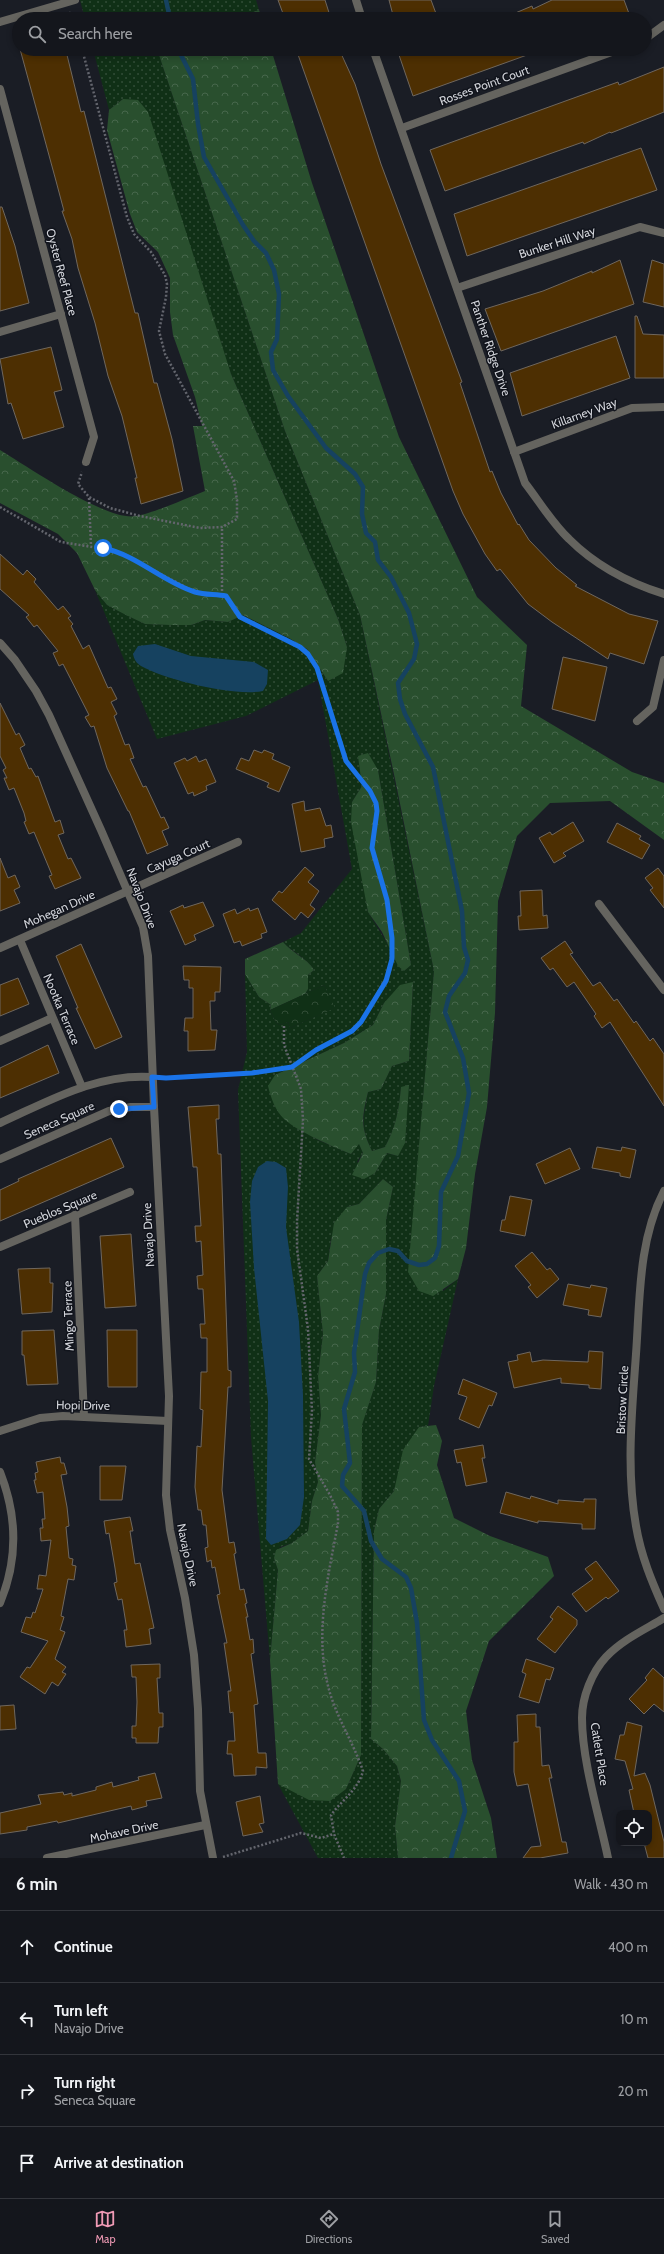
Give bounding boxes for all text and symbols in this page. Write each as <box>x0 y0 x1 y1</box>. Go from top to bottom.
search box <box>12 12 652 56</box>
icon: search <box>26 23 48 45</box>
text: Search here <box>58 25 133 43</box>
street label: Rosses Point Court <box>437 62 531 108</box>
street label: Bunker Hill Way <box>517 223 597 261</box>
street label: Oyster Reef Place <box>43 227 81 317</box>
street label: Panther Ridge Drive <box>468 298 514 398</box>
street label: Killarney Way <box>549 394 619 432</box>
route start <box>94 539 112 557</box>
street label: Cayuga Court <box>144 835 212 877</box>
street label: Navajo Drive <box>123 865 161 931</box>
street label: Mohegan Drive <box>21 887 97 931</box>
street label: Nootka Terrace <box>40 971 84 1047</box>
street label: Seneca Square <box>21 1098 97 1142</box>
route end <box>110 1100 128 1118</box>
street label: Pueblos Square <box>21 1187 99 1231</box>
street label: Navajo Drive <box>139 1203 157 1267</box>
street label: Mingo Terrace <box>59 1281 77 1351</box>
street label: Bristow Circle <box>613 1365 631 1435</box>
street label: Hopi Drive <box>56 1397 110 1413</box>
street label: Navajo Drive <box>174 1522 202 1588</box>
street label: Catlett Place <box>588 1721 612 1787</box>
map controls <box>616 1810 652 1846</box>
button: locate <box>616 1810 652 1846</box>
street label: Mohave Drive <box>88 1816 160 1846</box>
text: 6 min <box>16 1874 58 1894</box>
text: Walk · 430 m <box>574 1876 648 1892</box>
icon: ahead <box>16 1936 38 1958</box>
text: Continue <box>54 1938 113 1956</box>
text: 400 m <box>608 1939 648 1955</box>
text: Turn left <box>54 2002 108 2020</box>
icon: left <box>16 2008 38 2030</box>
text: 10 m <box>620 2011 648 2027</box>
text: Navajo Drive <box>54 2020 124 2036</box>
text: Turn right <box>54 2074 115 2092</box>
icon: right <box>16 2080 38 2102</box>
text: 20 m <box>618 2083 648 2099</box>
text: Seneca Square <box>54 2092 136 2108</box>
icon: arrive <box>16 2152 38 2174</box>
text: Arrive at destination <box>54 2154 184 2172</box>
tab: Map <box>94 2208 116 2246</box>
tab: Directions <box>305 2208 352 2246</box>
tab: Saved <box>541 2208 570 2246</box>

